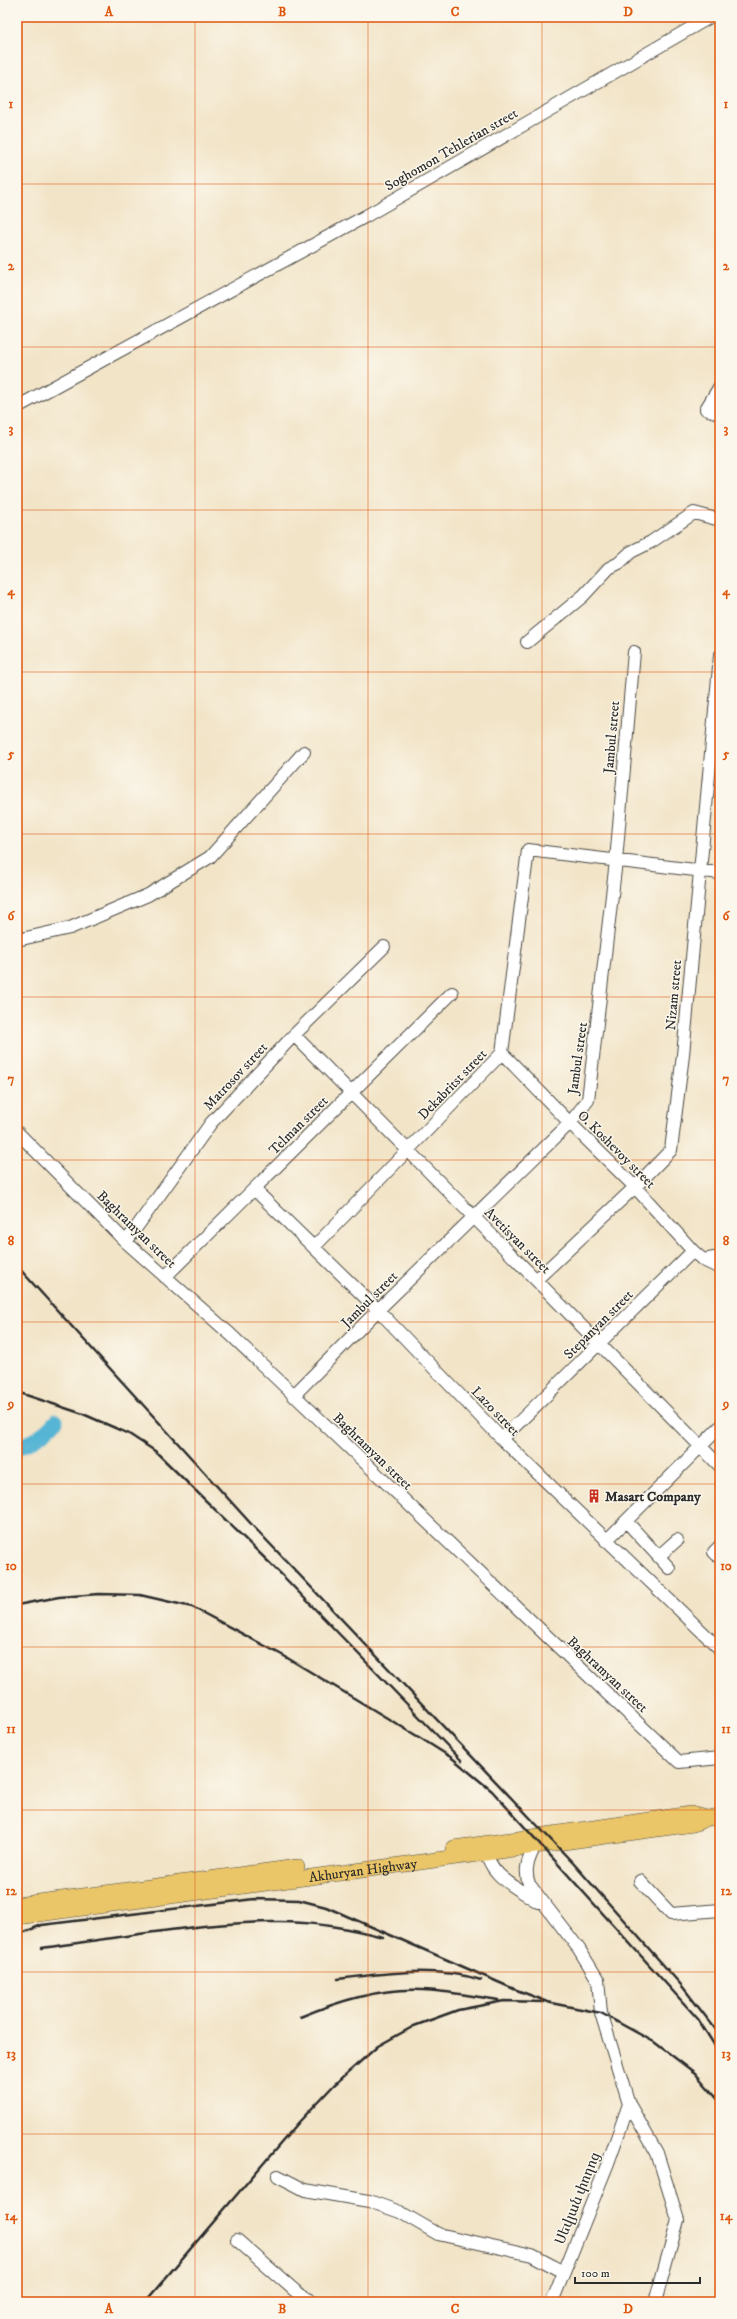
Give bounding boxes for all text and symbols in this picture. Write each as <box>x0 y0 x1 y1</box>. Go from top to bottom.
text: A <box>104 4 114 20</box>
text: B <box>278 4 286 20</box>
text: C <box>451 4 460 20</box>
text: D <box>623 4 633 20</box>
text: 1 <box>9 96 14 112</box>
text: 1 <box>724 96 729 112</box>
street label: Soghomon Tehlerian street <box>382 104 522 195</box>
text: 2 <box>8 258 15 274</box>
text: 2 <box>723 258 730 274</box>
text: 3 <box>9 421 14 437</box>
text: 3 <box>724 421 729 437</box>
text: 4 <box>6 583 15 600</box>
text: 4 <box>721 583 730 600</box>
street label: Jambul street <box>600 700 624 776</box>
text: 5 <box>7 746 15 762</box>
text: 5 <box>722 746 730 762</box>
text: 6 <box>8 908 16 924</box>
text: 6 <box>723 908 731 924</box>
street label: Nizam street <box>662 959 686 1031</box>
street label: Jambul street <box>564 1020 592 1097</box>
street label: Matrosov street <box>200 1039 272 1114</box>
street label: Dekabritst street <box>414 1045 491 1124</box>
text: 7 <box>8 1071 15 1087</box>
text: 7 <box>723 1071 730 1087</box>
street label: Telman street <box>265 1092 332 1159</box>
street label: O. Koshevoy street <box>573 1107 660 1193</box>
street label: Baghramyan street <box>93 1187 180 1273</box>
street label: Avetisyan street <box>480 1204 555 1278</box>
text: 8 <box>8 1233 15 1249</box>
text: 8 <box>723 1233 730 1249</box>
street label: Jambul street <box>336 1267 402 1333</box>
street label: Stepanyan street <box>560 1286 638 1363</box>
street label: Lazo street <box>467 1383 524 1441</box>
text: 9 <box>7 1396 14 1412</box>
text: 9 <box>722 1396 729 1412</box>
street label: Baghramyan street <box>329 1409 416 1495</box>
building icon: Masart Company <box>586 1488 602 1504</box>
place label: Masart Company <box>605 1488 701 1506</box>
text: 10 <box>5 1558 17 1574</box>
text: 10 <box>720 1558 732 1574</box>
street label: Baghramyan street <box>563 1633 652 1717</box>
text: 11 <box>6 1721 16 1737</box>
text: 11 <box>721 1721 731 1737</box>
street label: Akhuryan Highway <box>308 1855 419 1887</box>
text: 12 <box>5 1883 17 1899</box>
text: 12 <box>720 1883 732 1899</box>
text: 13 <box>6 2046 16 2062</box>
text: 13 <box>721 2046 731 2062</box>
street label: Սեվյան փողոց <box>551 2150 605 2247</box>
text: 14 <box>5 2208 18 2225</box>
text: 14 <box>720 2208 733 2225</box>
scale bar <box>575 2259 700 2285</box>
text: 100 m <box>581 2266 610 2281</box>
text: A <box>104 2301 114 2317</box>
text: B <box>278 2301 286 2317</box>
text: C <box>451 2301 460 2317</box>
text: D <box>623 2301 633 2317</box>

